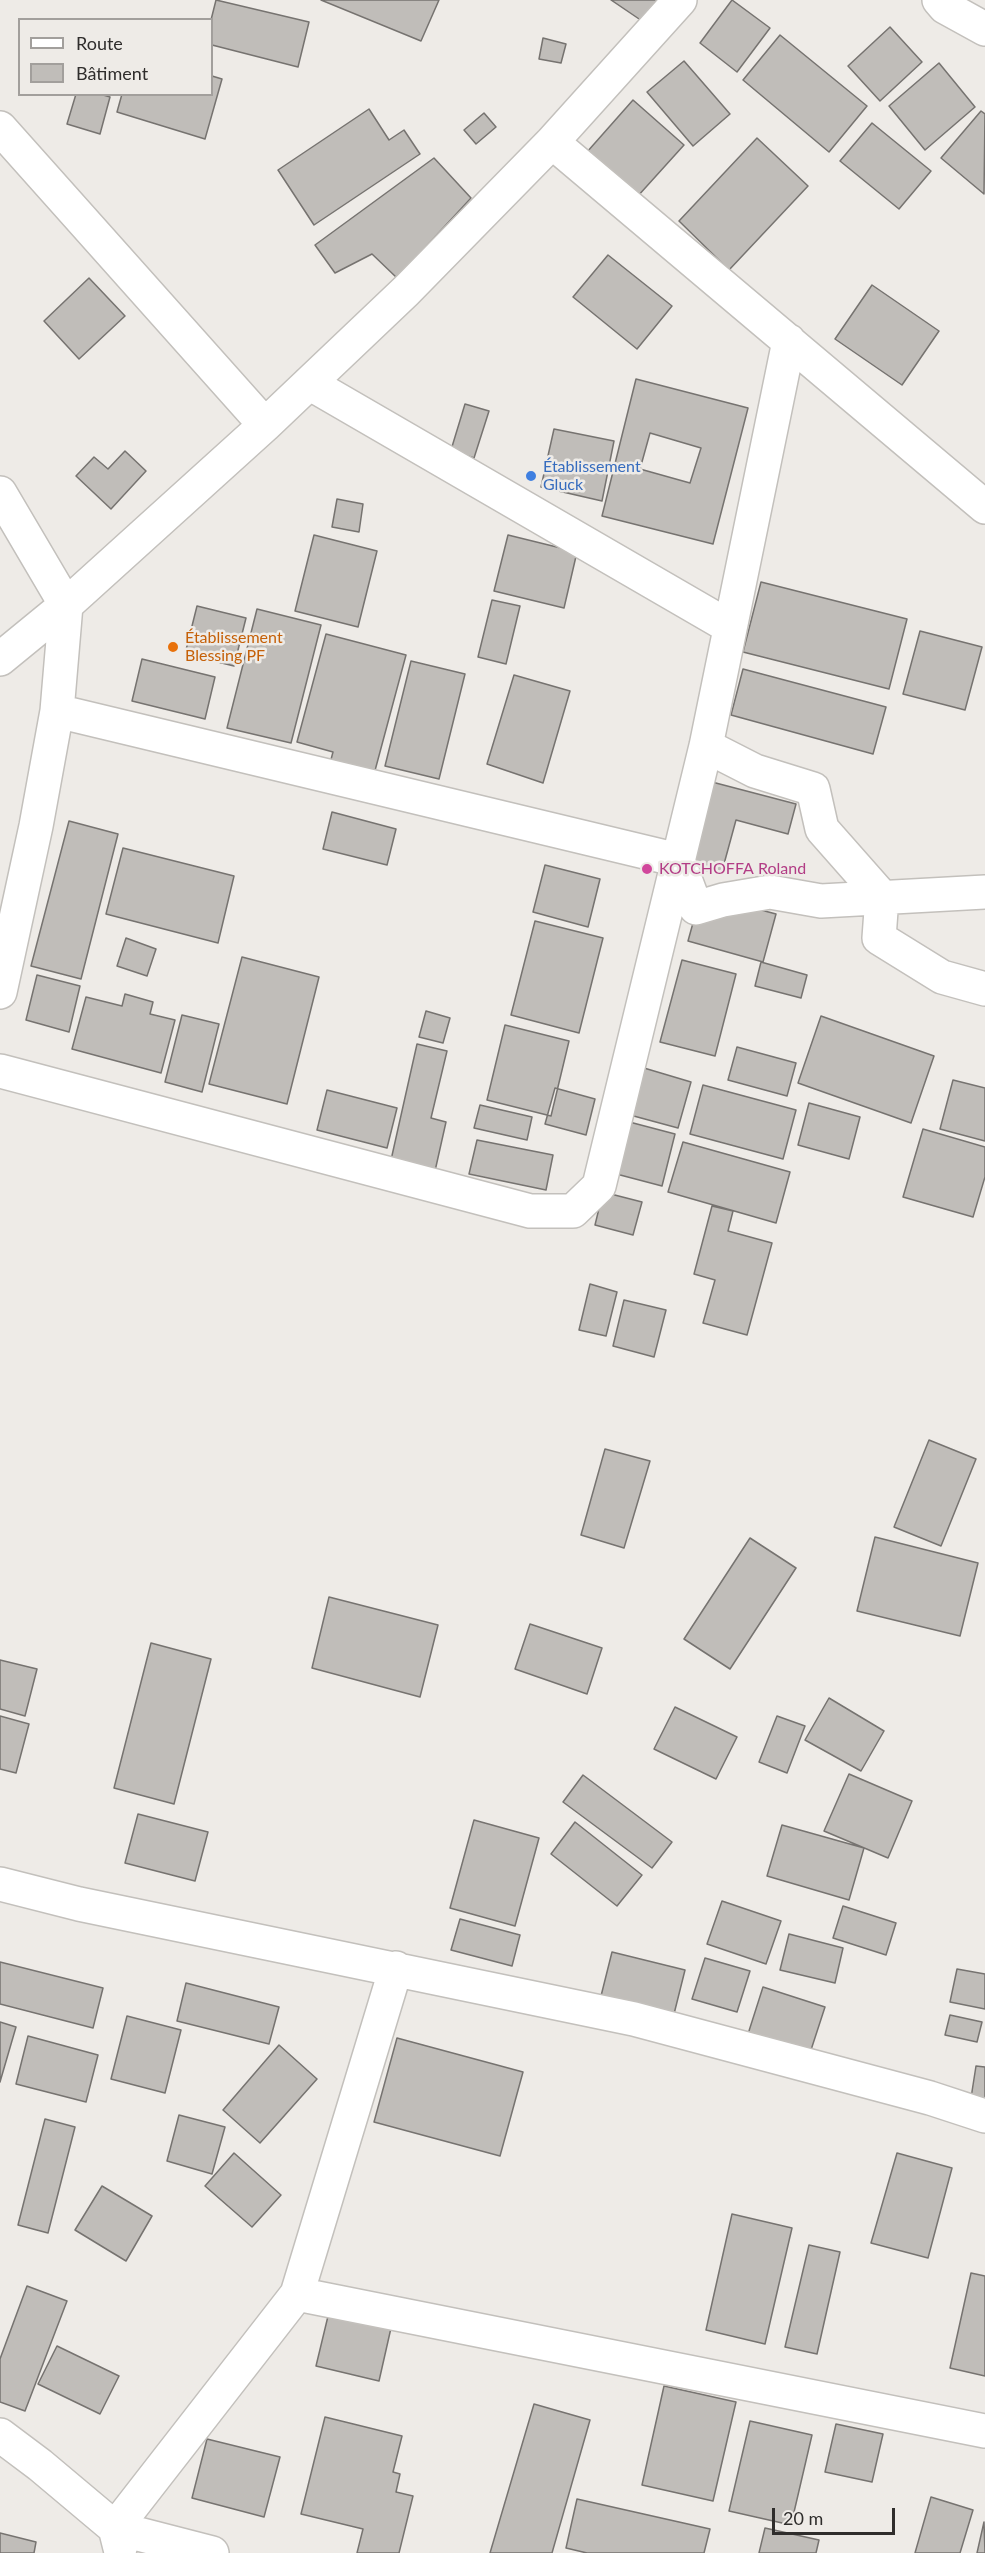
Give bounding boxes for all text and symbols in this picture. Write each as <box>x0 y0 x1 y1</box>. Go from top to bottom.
legend <box>18 18 213 96</box>
text: Route <box>76 32 123 54</box>
text: Bâtiment <box>76 62 148 84</box>
place label: Établissement Gluck <box>543 457 641 495</box>
marker: Établissement Gluck <box>524 469 538 483</box>
place label: Établissement Blessing PF <box>185 628 283 666</box>
marker: Établissement Blessing PF <box>166 640 180 654</box>
place label: KOTCHOFFA Roland <box>659 859 806 879</box>
marker: KOTCHOFFA Roland <box>640 862 654 876</box>
scale bar <box>775 2496 898 2534</box>
text: 20 m <box>783 2507 823 2529</box>

